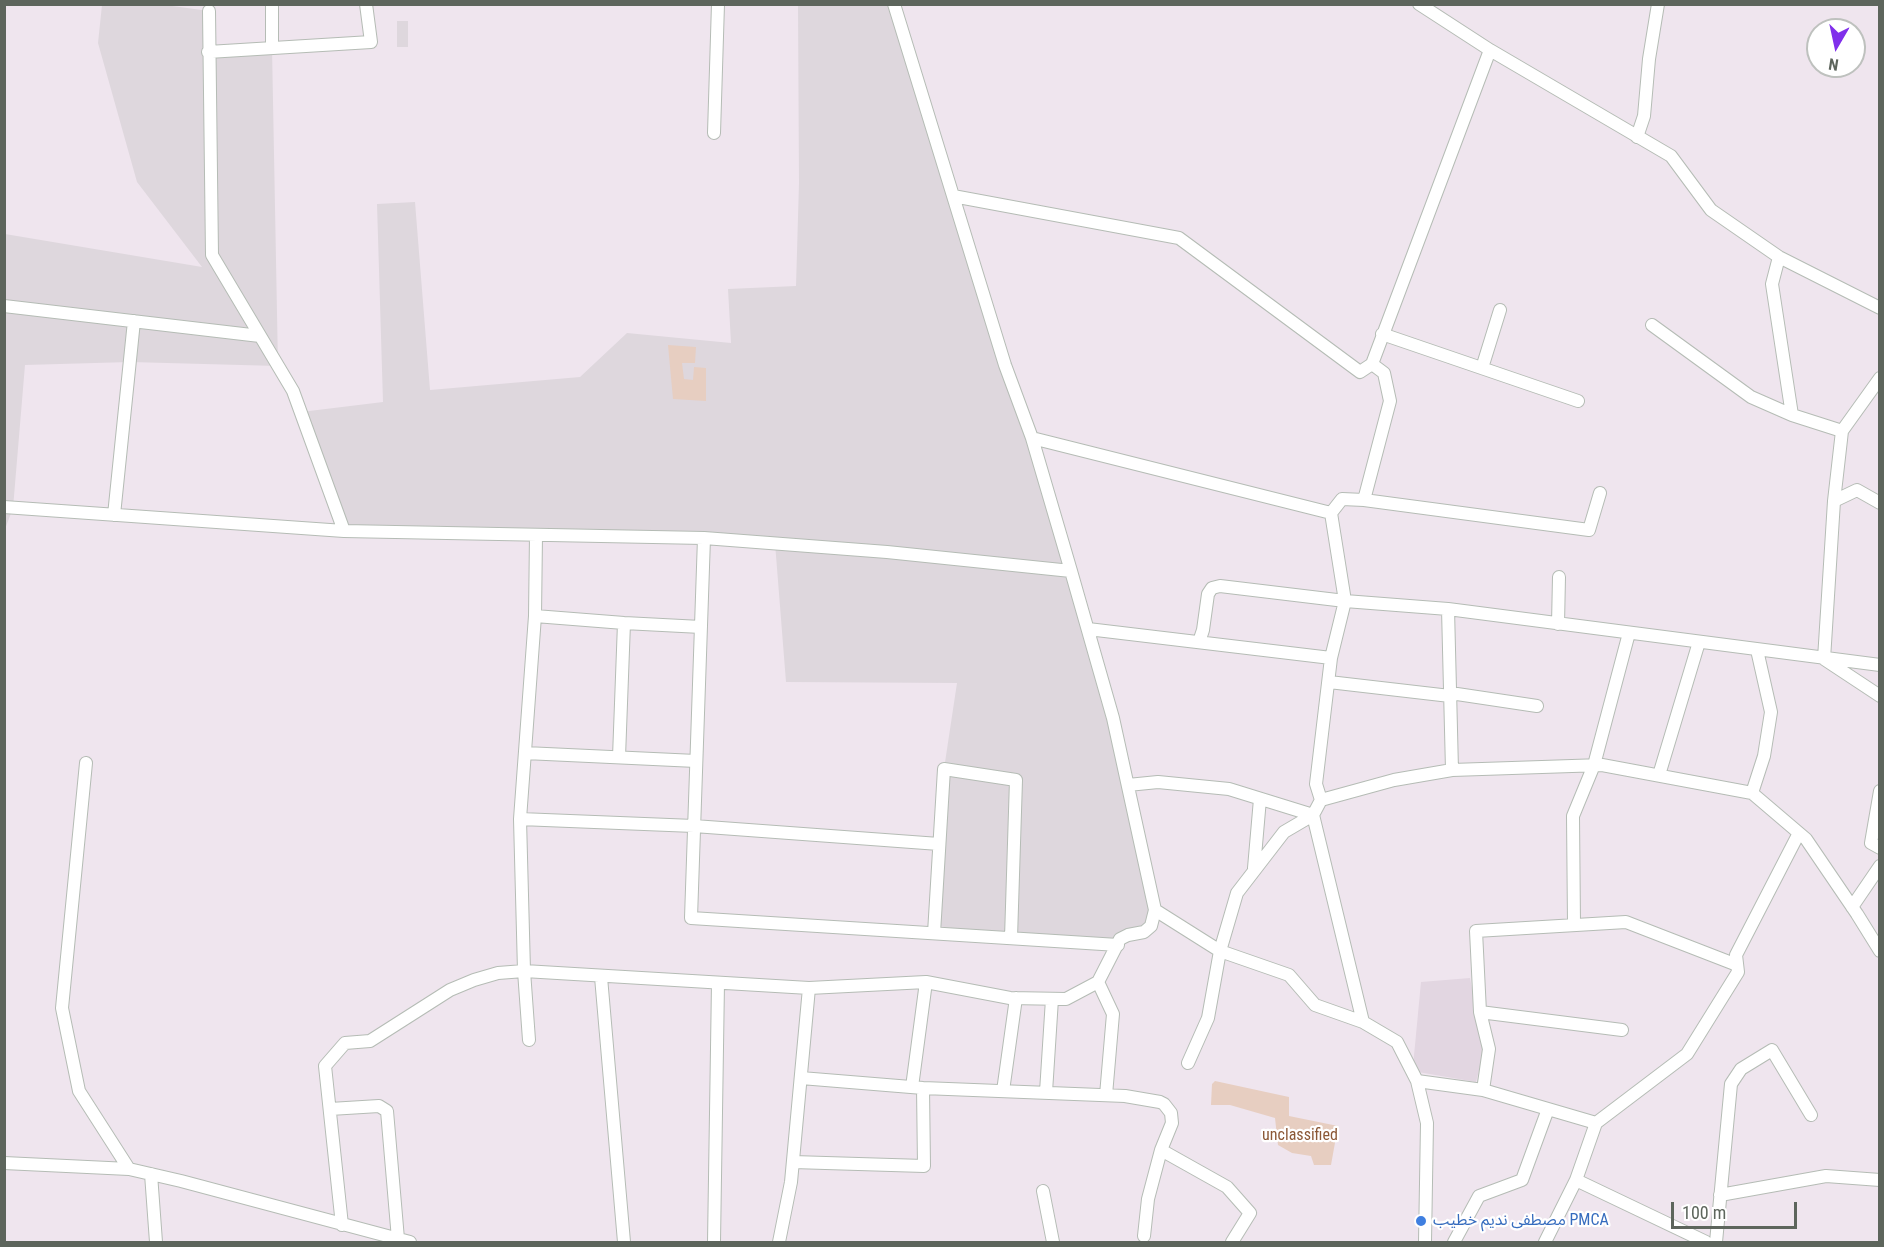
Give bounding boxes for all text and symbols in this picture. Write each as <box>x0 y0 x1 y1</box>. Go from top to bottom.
north arrow <box>1806 18 1866 78</box>
text: N <box>1827 54 1840 74</box>
park label: unclassified <box>1262 1126 1338 1146</box>
scale bar <box>1674 1190 1800 1228</box>
text: 100 m <box>1682 1202 1726 1223</box>
place label: مصطفى نديم خطيب PMCA <box>1433 1211 1609 1231</box>
marker: مصطفى نديم خطيب PMCA <box>1414 1214 1428 1228</box>

